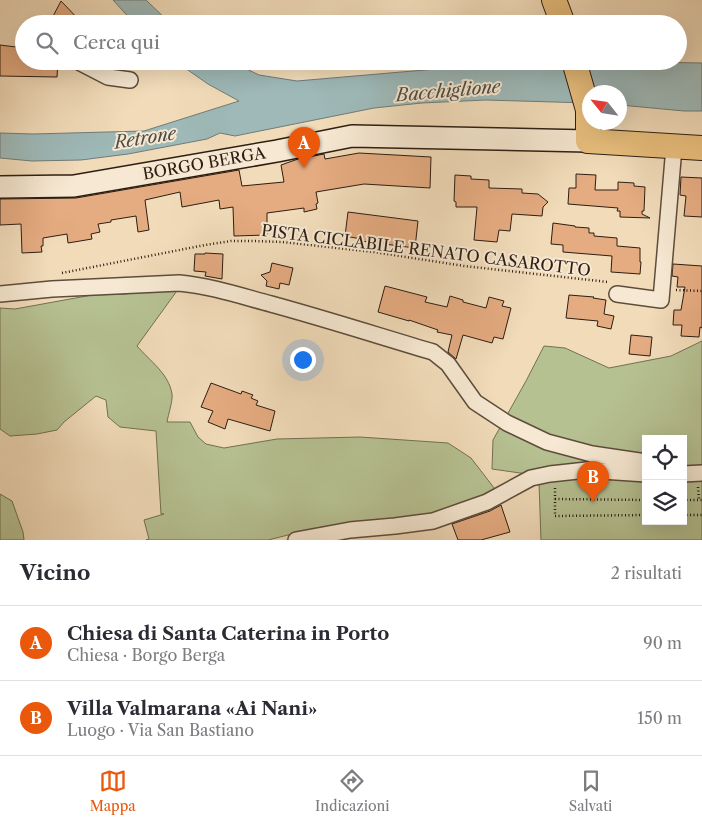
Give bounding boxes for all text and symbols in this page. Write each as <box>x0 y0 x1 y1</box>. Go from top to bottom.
search box <box>15 15 687 70</box>
icon: search <box>33 29 61 57</box>
text: Cerca qui <box>73 31 160 54</box>
water label: Bacchiglione <box>393 75 502 107</box>
north arrow <box>582 85 627 130</box>
water label: Retrone <box>111 122 179 154</box>
pin: A <box>288 127 320 168</box>
street label: BORGO BERGA <box>141 142 268 184</box>
street label: PISTA CICLABILE RENATO CASAROTTO <box>260 220 592 280</box>
your location <box>290 347 316 373</box>
map controls <box>642 435 687 525</box>
button: locate <box>642 435 687 480</box>
pin: B <box>577 461 609 502</box>
button: layers <box>642 480 687 525</box>
text: Vicino <box>20 560 90 585</box>
text: 2 risultati <box>611 563 682 583</box>
text: Chiesa di Santa Caterina in Porto <box>67 622 389 645</box>
text: A <box>30 633 42 653</box>
text: 90 m <box>643 633 682 653</box>
text: Chiesa · Borgo Berga <box>67 645 225 665</box>
text: Villa Valmarana «Ai Nani» <box>67 697 317 720</box>
text: B <box>30 708 42 728</box>
text: 150 m <box>637 708 682 728</box>
text: Luogo · Via San Bastiano <box>67 720 254 740</box>
tab: Mappa <box>90 767 136 815</box>
tab: Indicazioni <box>315 767 390 815</box>
tab: Salvati <box>569 767 612 815</box>

